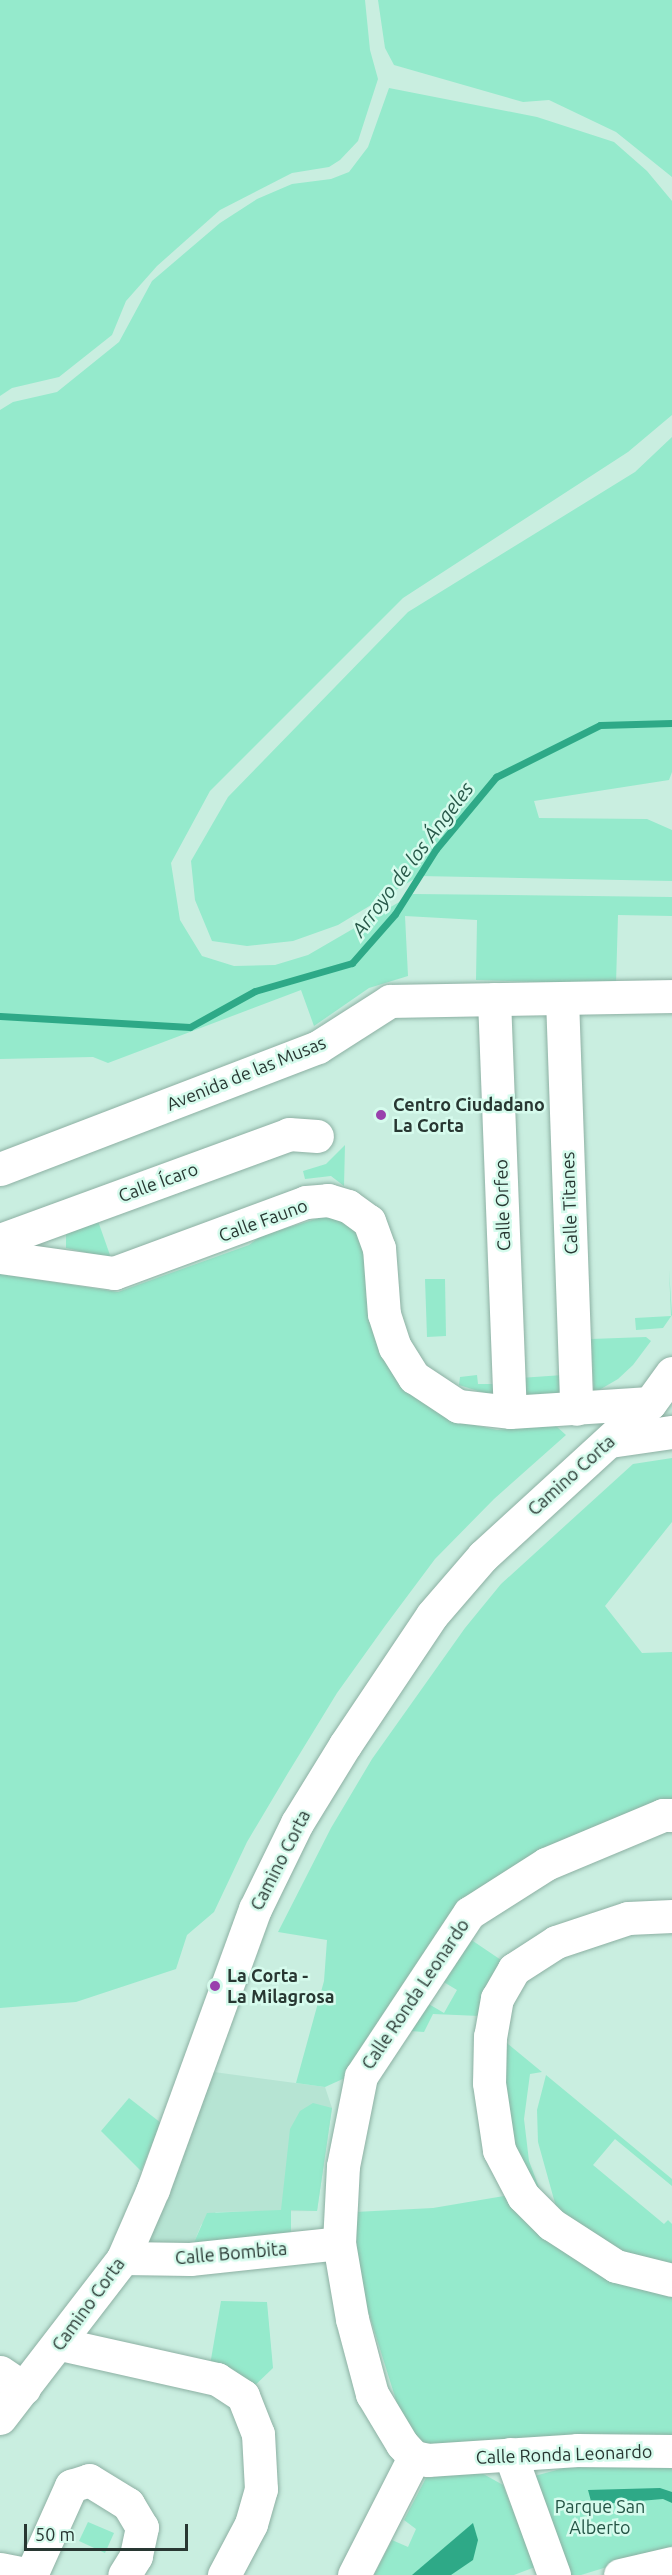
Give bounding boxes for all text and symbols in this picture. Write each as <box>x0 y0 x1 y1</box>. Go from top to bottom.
water label: Arroyo de los Ángeles <box>346 777 478 941</box>
street label: Avenida de las Musas <box>163 1031 329 1115</box>
place label: Centro Ciudadano La Corta <box>393 1094 545 1136</box>
marker: Centro Ciudadano La Corta <box>374 1108 388 1122</box>
street label: Calle Titanes <box>556 1151 582 1255</box>
street label: Calle Ícaro <box>115 1158 201 1206</box>
street label: Calle Orfeo <box>490 1159 514 1251</box>
street label: Calle Fauno <box>216 1194 310 1246</box>
street label: Camino Corta <box>523 1430 619 1520</box>
street label: Camino Corta <box>245 1806 315 1914</box>
street label: Calle Ronda Leonardo <box>357 1915 473 2073</box>
place label: La Corta - La Milagrosa <box>227 1965 335 2008</box>
marker: La Corta - La Milagrosa <box>208 1979 222 1993</box>
street label: Calle Bombita <box>174 2237 288 2269</box>
street label: Camino Corta <box>47 2253 129 2355</box>
street label: Calle Ronda Leonardo <box>475 2440 653 2468</box>
park label: Parque San Alberto <box>555 2496 645 2538</box>
scale bar <box>27 2512 190 2550</box>
text: 50 m <box>35 2524 75 2544</box>

